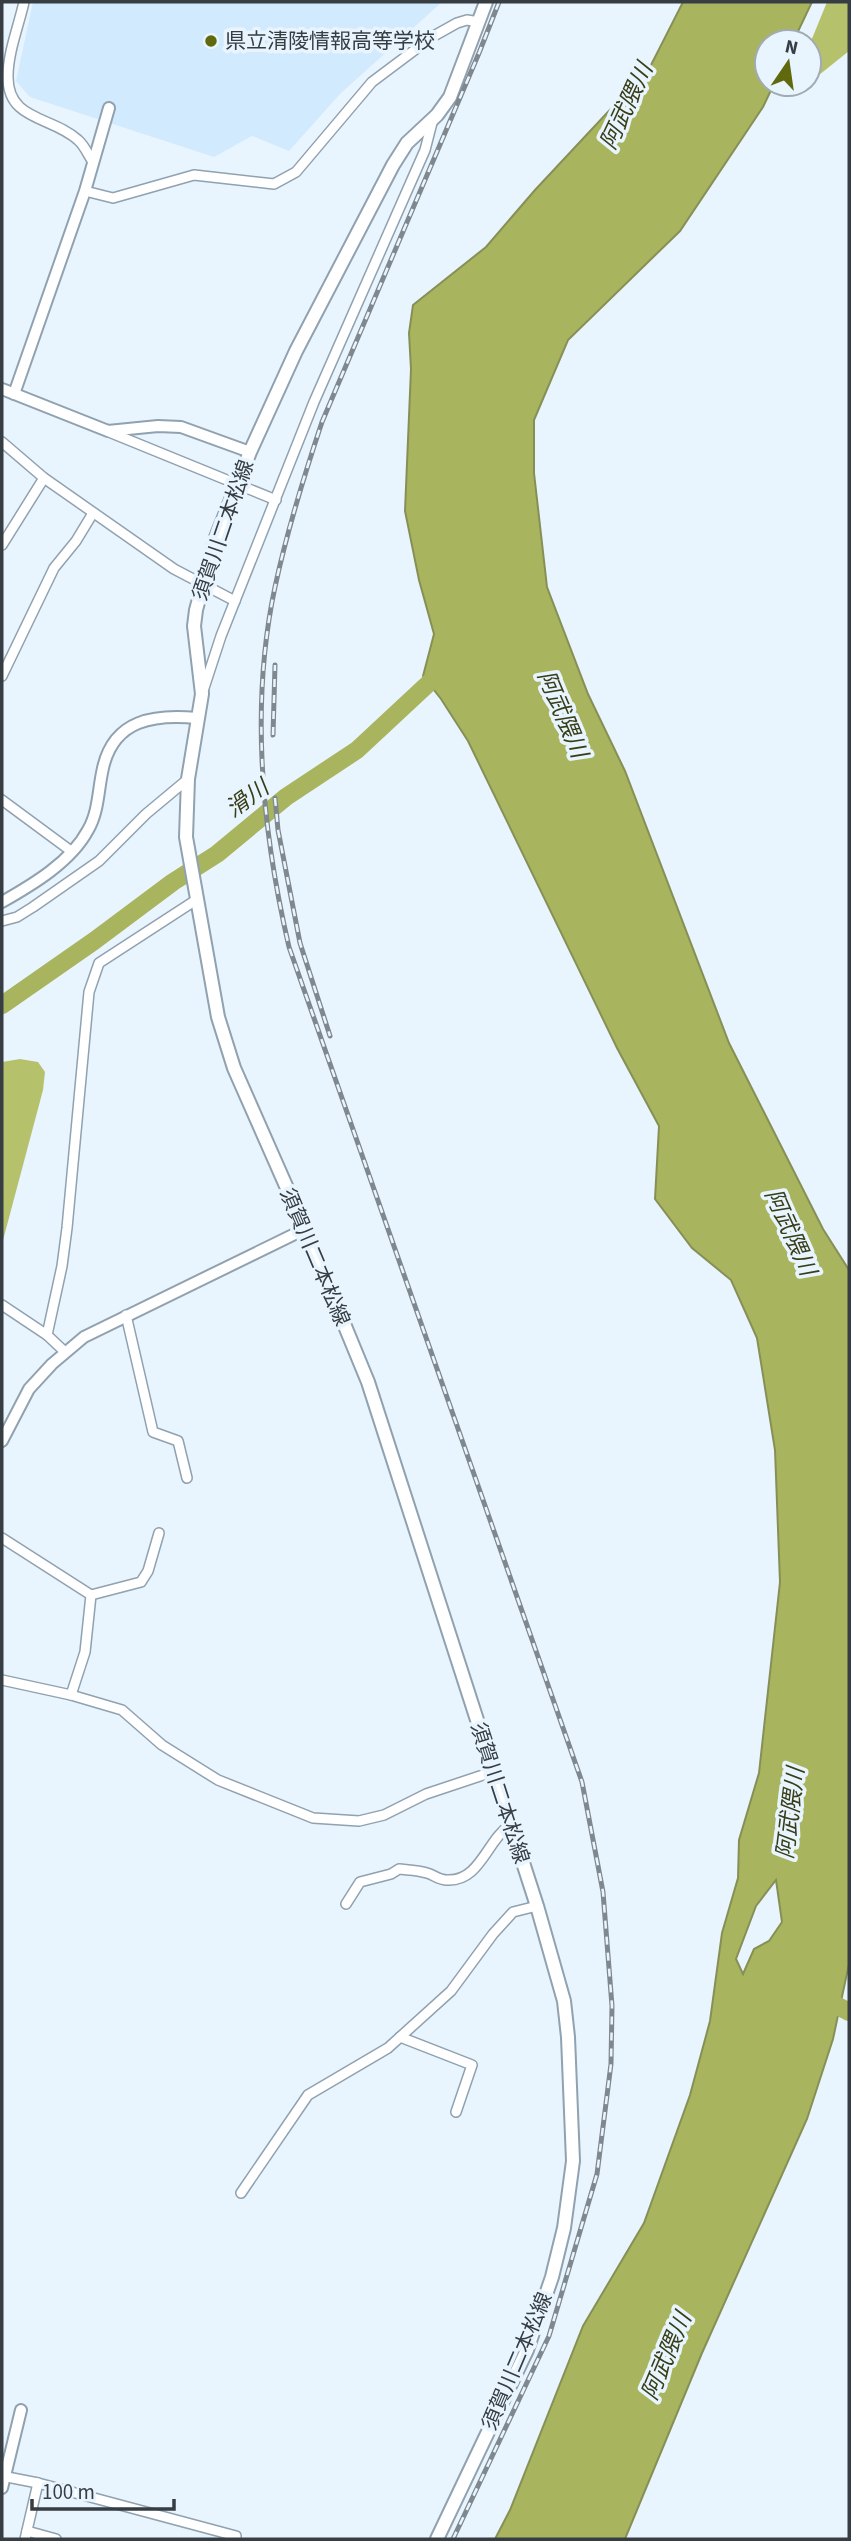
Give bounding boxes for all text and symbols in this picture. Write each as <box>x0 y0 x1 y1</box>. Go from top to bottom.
place label: 県立清陵情報高等学校 <box>225 26 435 56</box>
north arrow <box>753 28 823 98</box>
marker: 県立清陵情報高等学校 <box>203 33 219 49</box>
text: N <box>782 33 801 62</box>
water label: 阿武隈川 <box>592 55 662 155</box>
street label: 須賀川二本松線 <box>185 456 261 604</box>
water label: 阿武隈川 <box>529 665 597 766</box>
water label: 滑川 <box>219 770 278 825</box>
street label: 須賀川二本松線 <box>272 1183 358 1331</box>
water label: 阿武隈川 <box>757 1183 826 1284</box>
street label: 須賀川二本松線 <box>463 1718 537 1868</box>
water label: 阿武隈川 <box>769 1762 813 1861</box>
street label: 須賀川二本松線 <box>474 2287 560 2435</box>
water label: 阿武隈川 <box>633 2305 701 2405</box>
scale bar <box>32 2468 173 2512</box>
text: 100 m <box>42 2477 95 2507</box>

